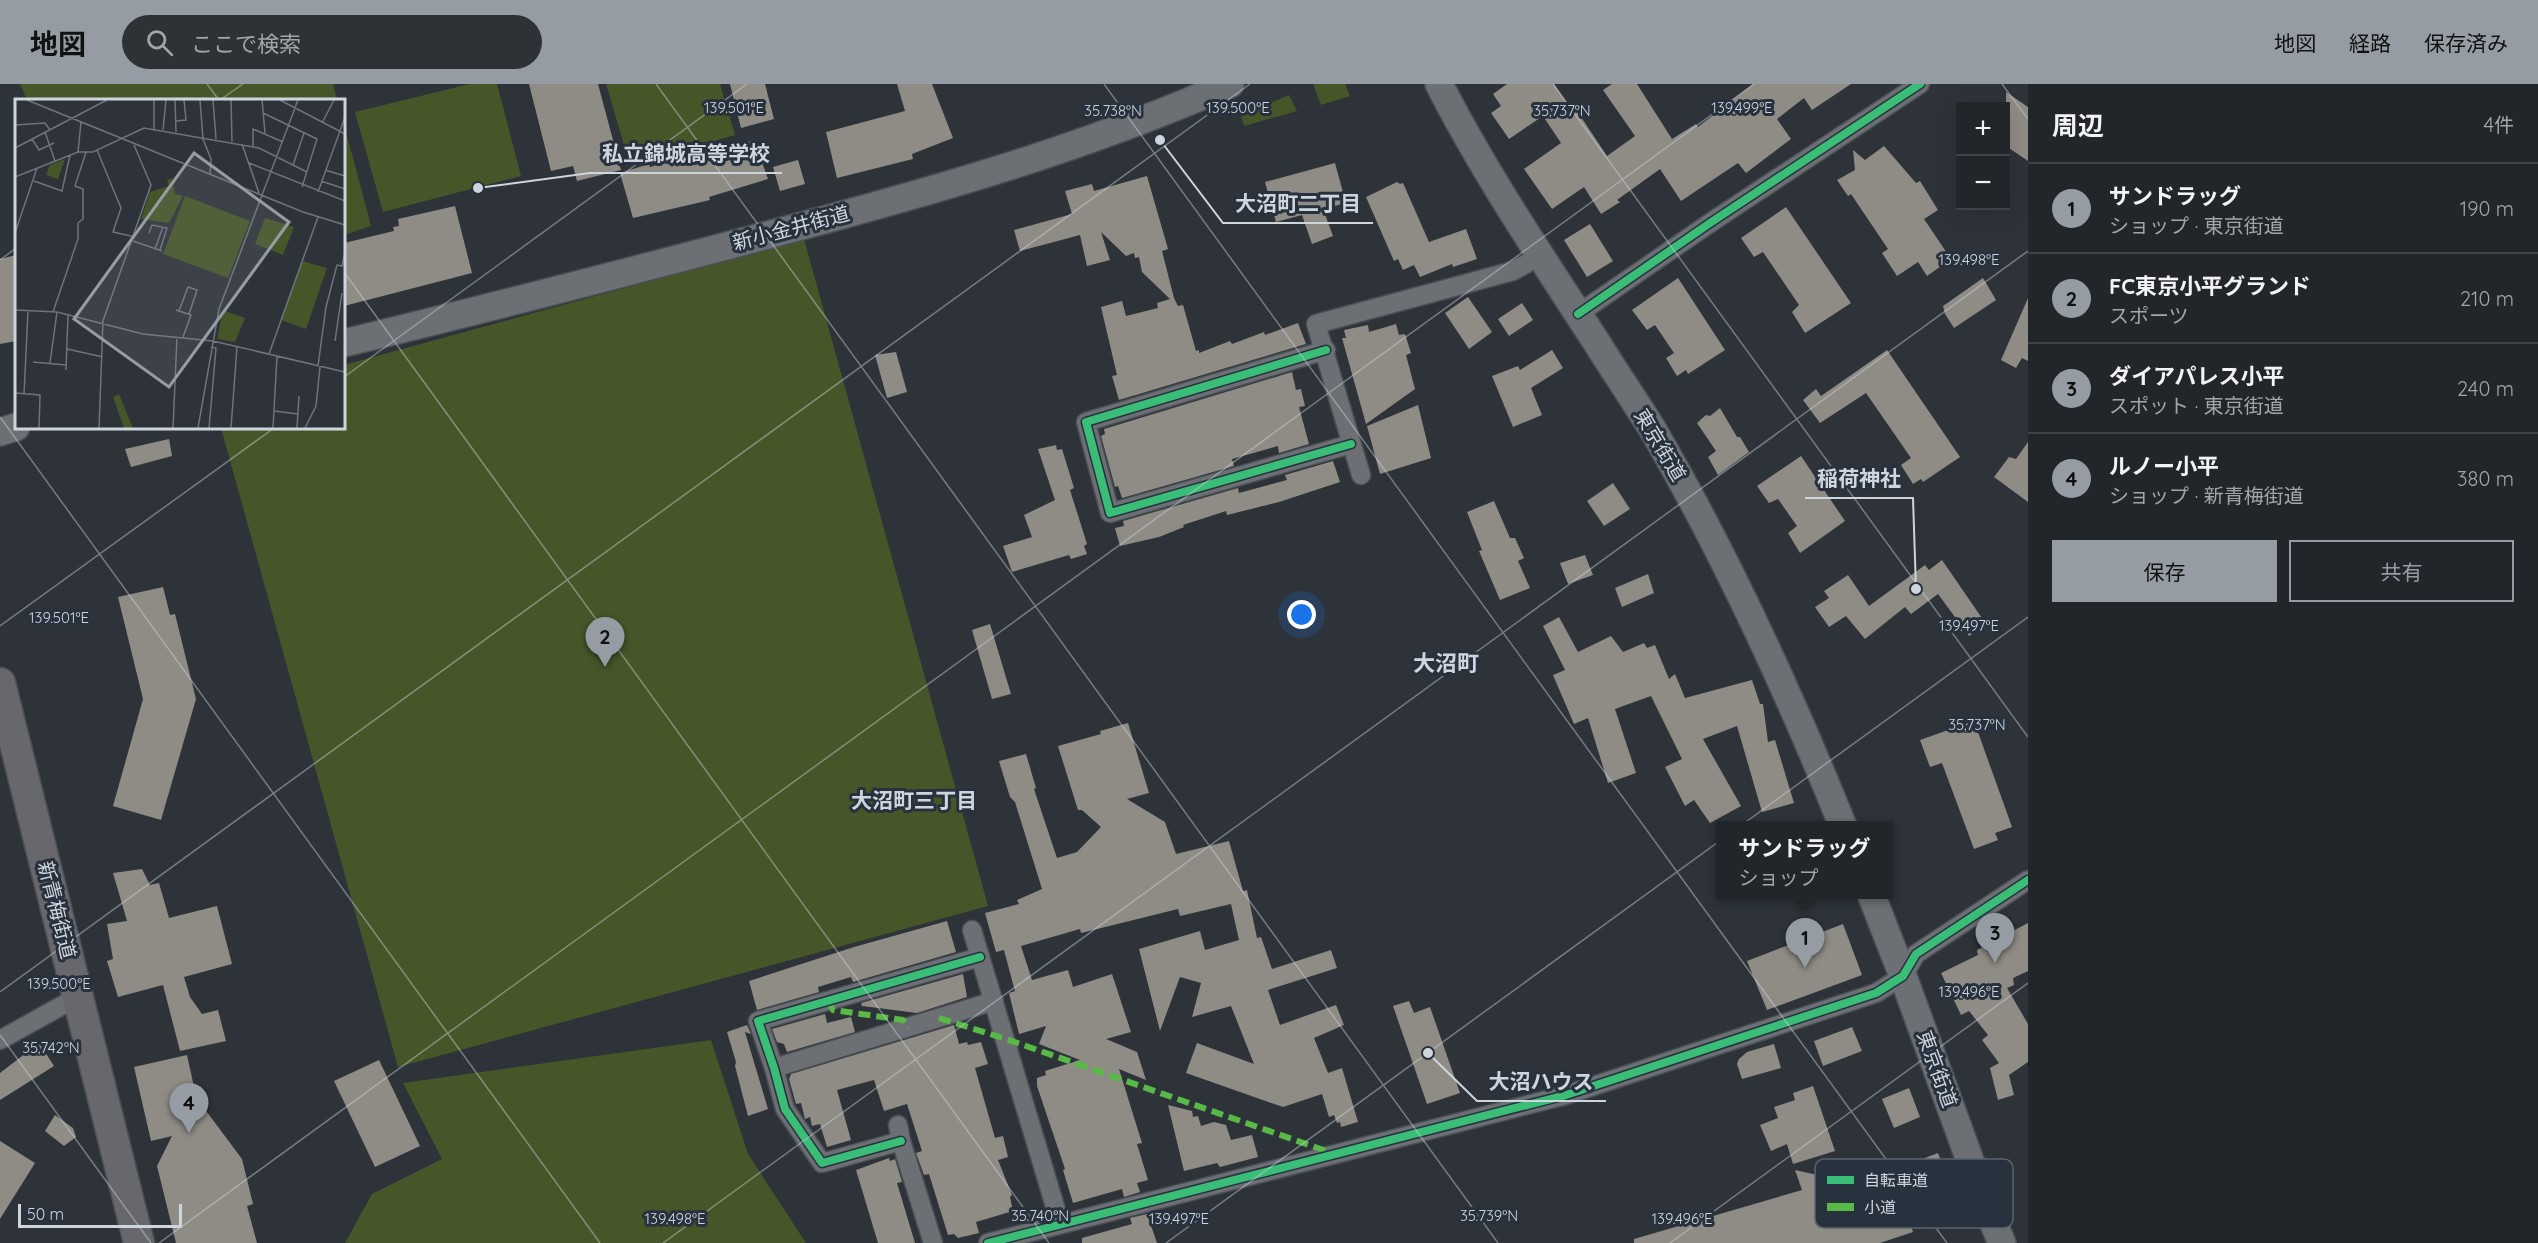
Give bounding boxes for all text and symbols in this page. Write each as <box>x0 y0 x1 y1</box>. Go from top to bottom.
search box <box>122 15 542 69</box>
text: 地図 <box>30 26 86 61</box>
icon: search <box>143 26 176 59</box>
text: ここで検索 <box>191 30 301 58</box>
text: 地図 <box>2274 30 2316 56</box>
text: 経路 <box>2349 30 2391 56</box>
text: 保存済み <box>2424 30 2508 56</box>
text: 139.501°E <box>704 98 764 117</box>
text: 139.500°E <box>1206 98 1270 117</box>
text: 139.499°E <box>1711 98 1773 117</box>
inset map <box>15 99 345 429</box>
text: 35.738°N <box>1084 101 1142 120</box>
text: 35.737°N <box>1533 101 1591 120</box>
map controls <box>1956 102 2010 210</box>
button: + <box>1956 102 2010 156</box>
text: 周辺 <box>2052 109 2104 142</box>
text: 4件 <box>2483 112 2514 137</box>
callout: 私立錦城高等学校 <box>590 134 782 173</box>
text: 私立錦城高等学校 <box>602 140 770 166</box>
button: − <box>1956 156 2010 210</box>
text: サンドラッグ <box>2109 182 2241 210</box>
callout: 大沼町二丁目 <box>1223 184 1373 223</box>
text: 大沼町二丁目 <box>1235 190 1361 216</box>
text: 1 <box>2068 196 2075 221</box>
text: 190 m <box>2460 196 2514 221</box>
street label: 新小金井街道 <box>730 200 852 255</box>
text: ショップ · 東京街道 <box>2109 213 2284 238</box>
text: 139.498°E <box>1938 250 2000 269</box>
text: FC東京小平グランド <box>2109 272 2311 300</box>
text: 2 <box>2066 286 2077 311</box>
text: 210 m <box>2460 286 2514 311</box>
text: スポーツ <box>2109 303 2189 328</box>
text: ダイアパレス小平 <box>2109 362 2285 390</box>
text: 3 <box>2066 376 2077 401</box>
text: 240 m <box>2457 376 2514 401</box>
text: スポット · 東京街道 <box>2109 393 2284 418</box>
street label: 東京街道 <box>1629 404 1692 485</box>
text: ルノー小平 <box>2109 452 2219 480</box>
callout: 稲荷神社 <box>1805 459 1913 498</box>
text: 稲荷神社 <box>1817 465 1901 491</box>
text: 4 <box>2066 466 2077 491</box>
text: 380 m <box>2457 466 2514 491</box>
text: ショップ · 新青梅街道 <box>2109 483 2304 508</box>
button: 保存 <box>2052 540 2277 602</box>
button: 共有 <box>2289 540 2514 602</box>
your location <box>1287 600 1316 629</box>
text: 139.501°E <box>29 608 89 627</box>
text: 139.497°E <box>1939 616 1999 635</box>
pin: 2 <box>586 618 624 667</box>
district label: 大沼町 <box>1413 649 1479 677</box>
text: 35.737°N <box>1948 715 2006 734</box>
district label: 大沼町三丁目 <box>851 787 977 813</box>
popup <box>1716 821 1893 899</box>
text: サンドラッグ <box>1738 834 1871 862</box>
street label: 新青梅街道 <box>33 858 82 961</box>
text: ショップ <box>1738 865 1818 890</box>
pin: 3 <box>1976 914 2014 963</box>
pin: 1 <box>1786 918 1824 968</box>
text: 139.500°E <box>27 974 91 993</box>
text: 139.496°E <box>1939 982 2000 1001</box>
street label: 東京街道 <box>1912 1027 1963 1111</box>
text: 35.742°N <box>22 1038 80 1057</box>
callout: 大沼ハウス <box>1477 1062 1606 1101</box>
text: 大沼ハウス <box>1489 1068 1594 1094</box>
pin: 4 <box>170 1084 208 1133</box>
legend <box>1815 1159 2013 1228</box>
text: 自転車道 <box>1864 1170 1928 1190</box>
text: 小道 <box>1864 1197 1896 1217</box>
scale bar <box>18 1201 182 1228</box>
text: 50 m <box>27 1204 64 1224</box>
text: 35.740°N <box>1011 1206 1069 1225</box>
text: 35.739°N <box>1460 1206 1518 1225</box>
text: 139.498°E <box>644 1209 706 1228</box>
text: 139.497°E <box>1149 1209 1209 1228</box>
text: 139.496°E <box>1652 1209 1713 1228</box>

